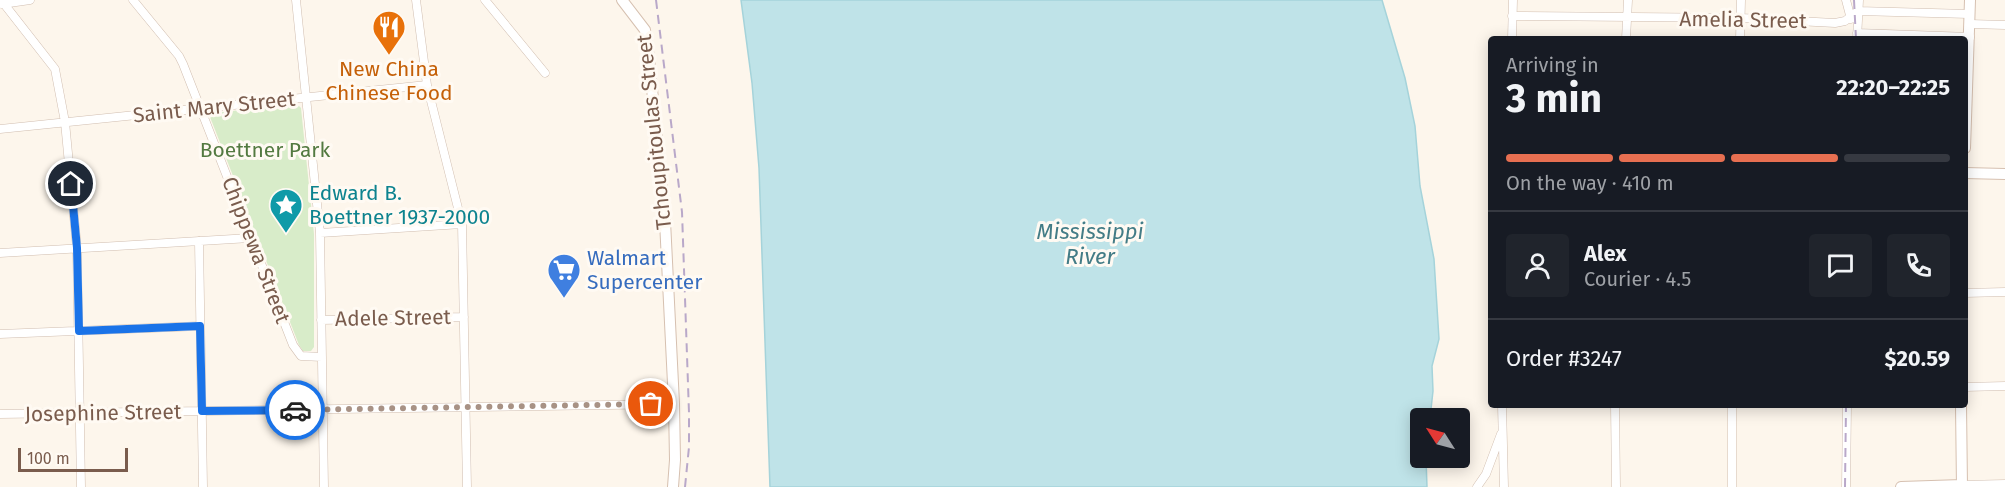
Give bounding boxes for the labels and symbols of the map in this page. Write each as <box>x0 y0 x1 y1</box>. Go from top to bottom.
street label: Amelia Street <box>1679 6 1807 34</box>
restaurant icon: New China Chinese Food <box>371 9 407 56</box>
street label: Tchoupitoulas Street <box>631 33 677 231</box>
place label: New China Chinese Food <box>325 56 453 106</box>
street label: Saint Mary Street <box>132 86 297 128</box>
park label: Boettner Park <box>200 137 330 163</box>
pin <box>45 158 96 209</box>
street label: Chippewa Street <box>216 173 296 327</box>
place label: Edward B. Boettner 1937-2000 <box>309 180 490 230</box>
place icon: Edward B. Boettner 1937-2000 <box>268 187 304 234</box>
water label: Mississippi River <box>1036 218 1144 270</box>
place label: Walmart Supercenter <box>587 245 702 295</box>
supermarket icon: Walmart Supercenter <box>546 252 582 299</box>
street label: Adele Street <box>335 304 452 332</box>
pin <box>625 378 676 429</box>
courier <box>265 380 325 440</box>
street label: Josephine Street <box>24 399 182 427</box>
north arrow <box>1410 408 1470 468</box>
scale bar <box>18 445 128 472</box>

